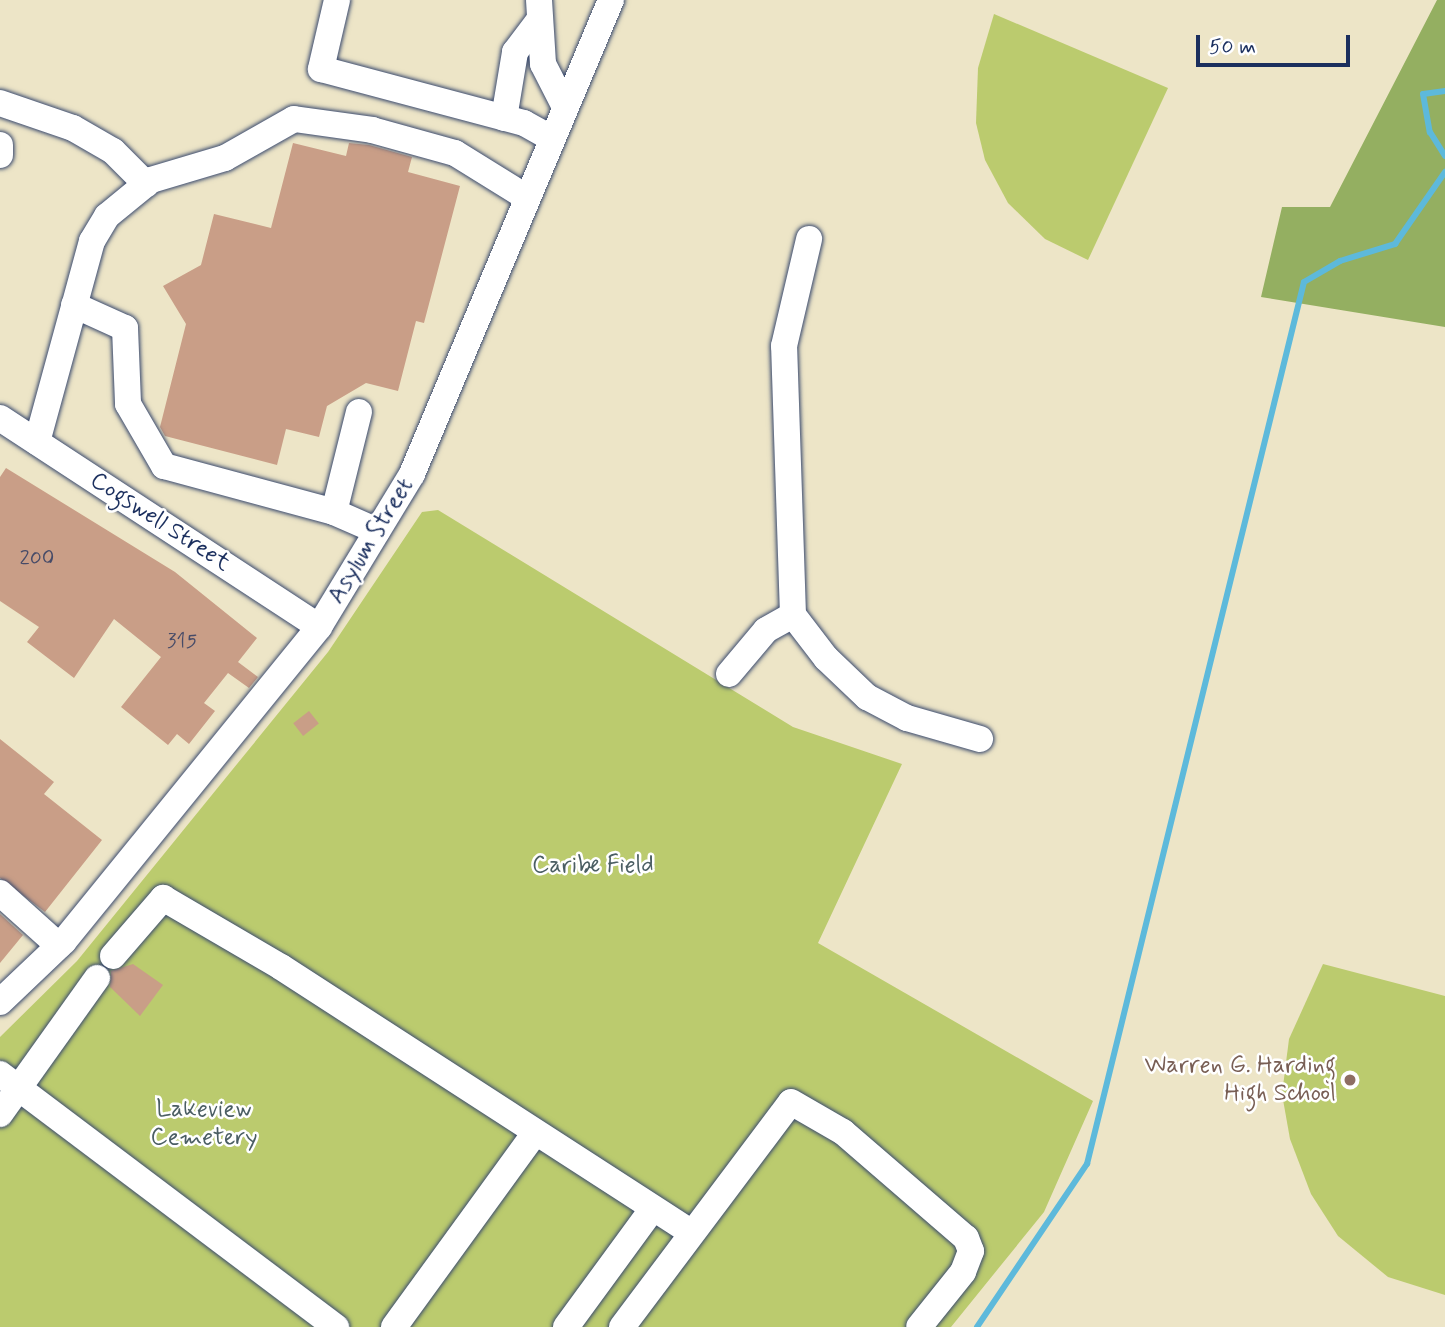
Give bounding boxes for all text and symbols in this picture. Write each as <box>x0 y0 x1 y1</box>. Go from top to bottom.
scale bar <box>1200 21 1354 65</box>
text: 50 m <box>1209 33 1256 61</box>
street label: Cogswell Street <box>85 466 235 578</box>
street label: Asylum Street <box>321 471 421 611</box>
house number: 200 <box>20 545 54 571</box>
house number: 315 <box>167 628 197 654</box>
park label: Caribe Field <box>532 852 654 880</box>
place label: Warren G. Harding High School <box>1145 1052 1336 1108</box>
marker: Warren G. Harding High School <box>1342 1072 1358 1088</box>
park label: Lakeview Cemetery <box>150 1096 258 1152</box>

